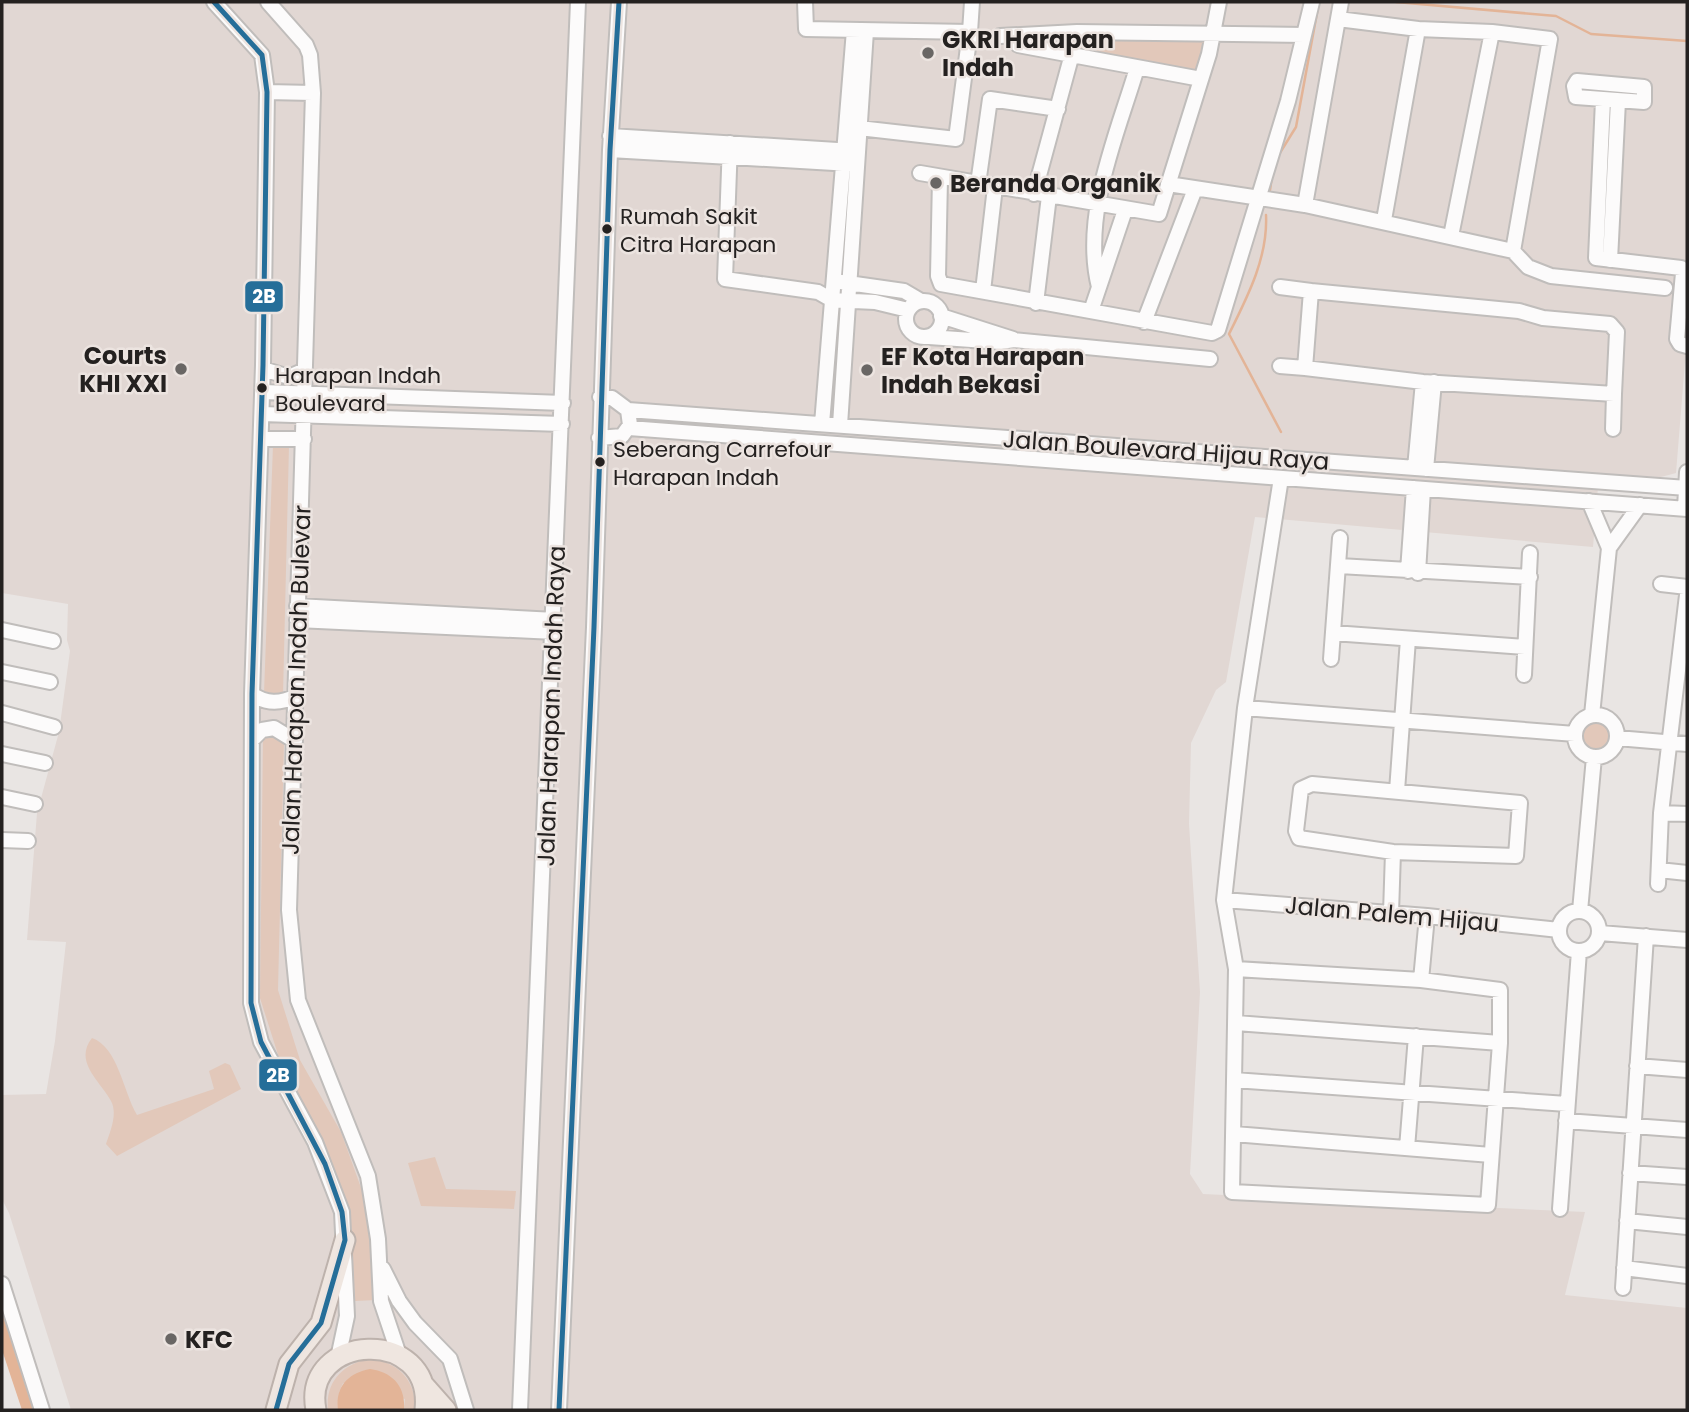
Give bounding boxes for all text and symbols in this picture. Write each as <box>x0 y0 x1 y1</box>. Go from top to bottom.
place label: GKRI Harapan Indah <box>942 23 1114 84</box>
marker: GKRI Harapan Indah <box>920 45 936 61</box>
place label: Beranda Organik <box>950 167 1161 200</box>
marker: Beranda Organik <box>928 175 944 191</box>
place label: Rumah Sakit Citra Harapan <box>620 201 776 260</box>
marker: Rumah Sakit Citra Harapan <box>600 222 614 236</box>
line badge: 2B <box>244 280 284 313</box>
text: 2B <box>252 283 276 310</box>
place label: Courts KHI XXI <box>79 339 167 400</box>
place label: EF Kota Harapan Indah Bekasi <box>881 340 1085 401</box>
place label: Harapan Indah Boulevard <box>275 360 441 419</box>
marker: Courts KHI XXI <box>173 361 189 377</box>
marker: EF Kota Harapan Indah Bekasi <box>859 362 875 378</box>
marker: Harapan Indah Boulevard <box>255 381 269 395</box>
street label: Jalan Boulevard Hijau Raya <box>1002 422 1330 478</box>
place label: Seberang Carrefour Harapan Indah <box>613 434 831 493</box>
marker: Seberang Carrefour Harapan Indah <box>593 455 607 469</box>
street label: Jalan Harapan Indah Bulevar <box>273 504 319 855</box>
street label: Jalan Harapan Indah Raya <box>529 545 573 867</box>
street label: Jalan Palem Hijau <box>1284 888 1500 940</box>
line badge: 2B <box>258 1058 298 1092</box>
text: 2B <box>266 1062 290 1089</box>
place label: KFC <box>185 1323 233 1356</box>
marker: KFC <box>163 1331 179 1347</box>

